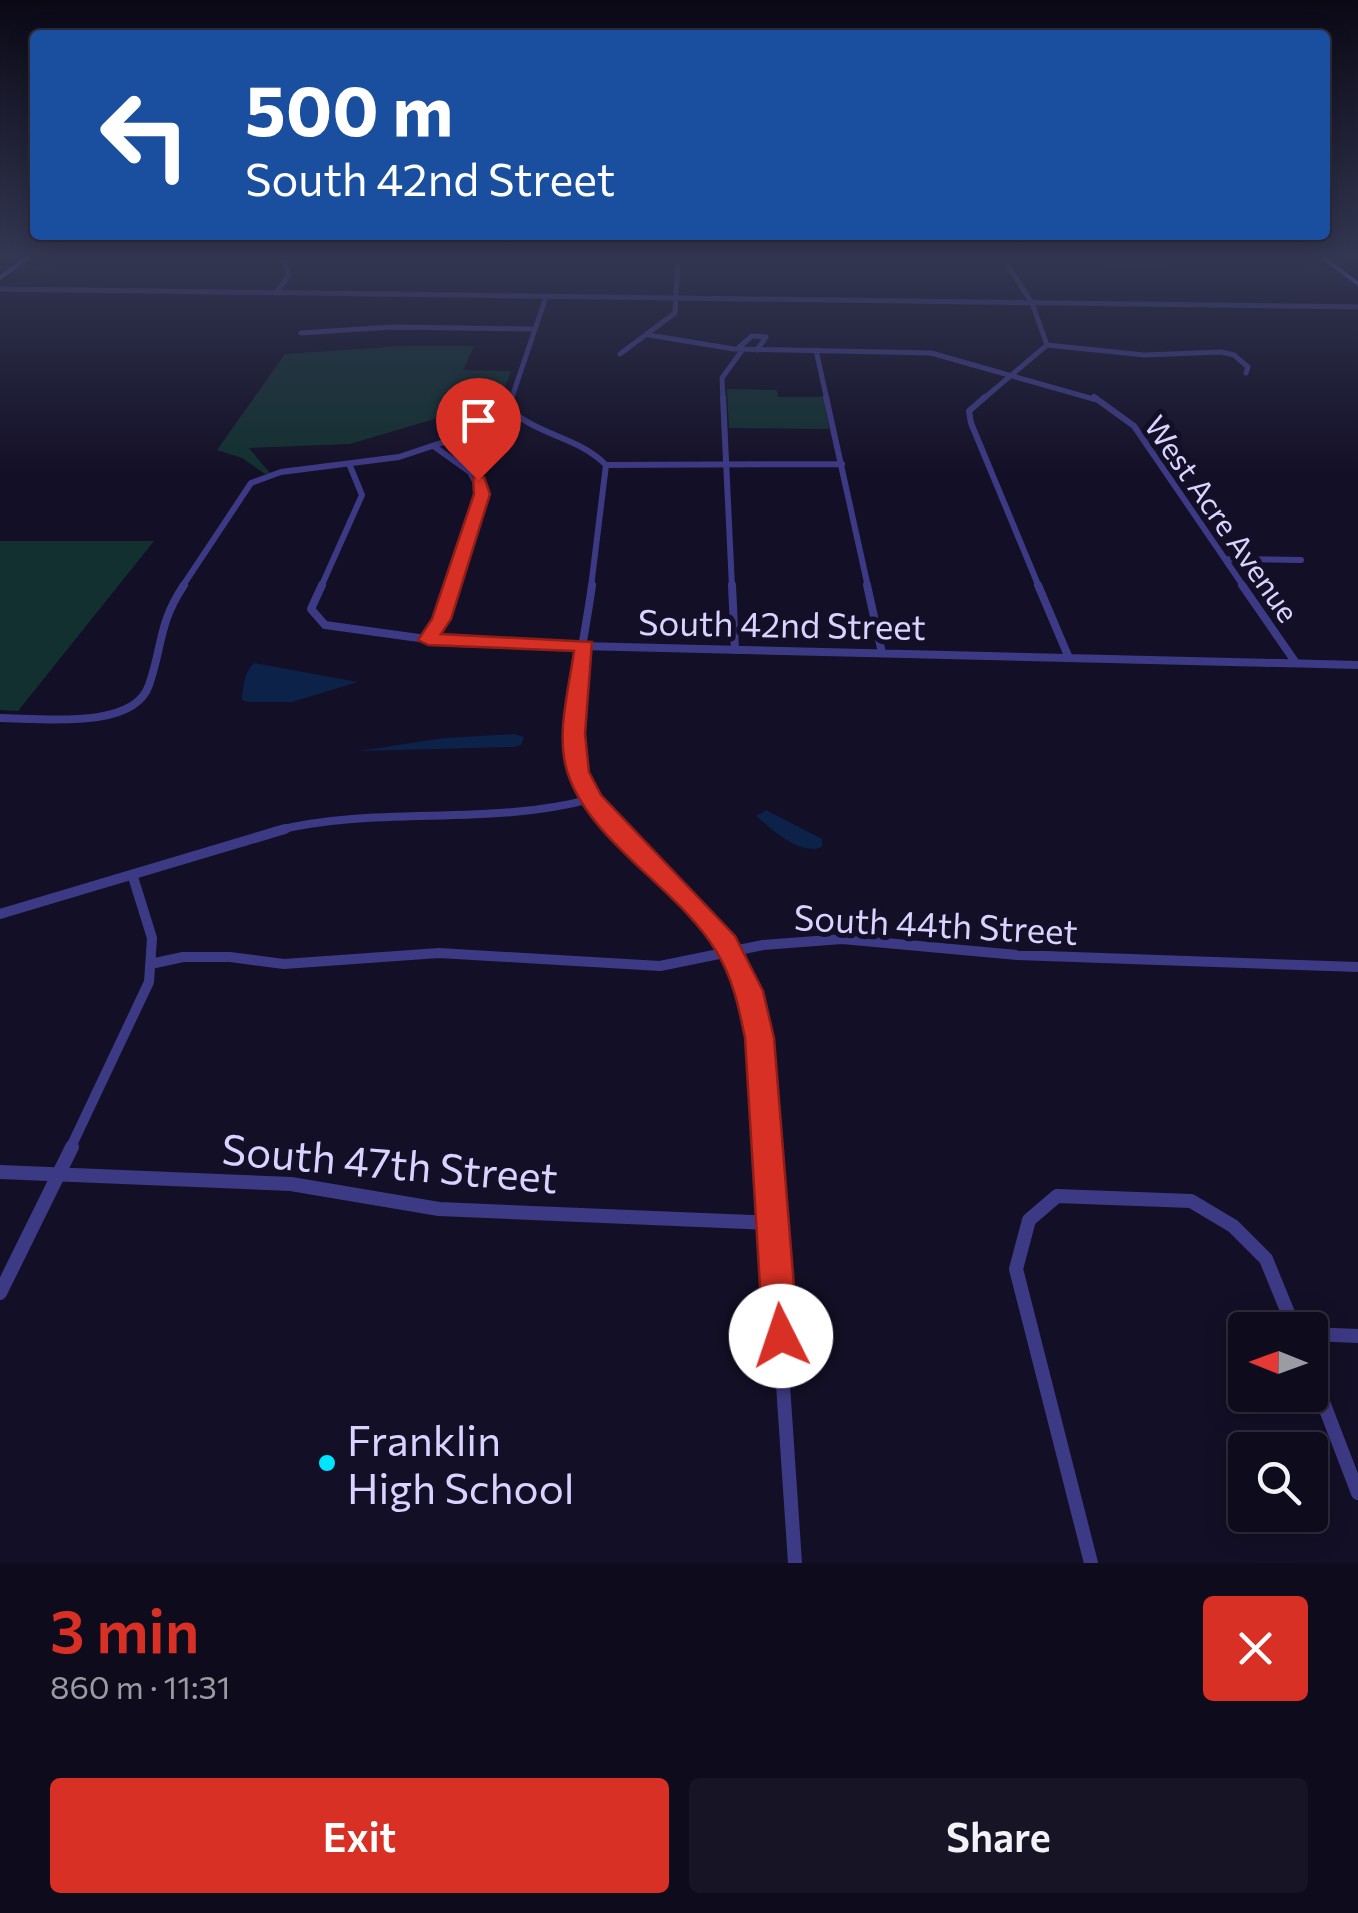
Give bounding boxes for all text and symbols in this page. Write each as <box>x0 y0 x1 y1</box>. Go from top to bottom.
text: 500 m <box>245 65 453 150</box>
icon: left <box>80 70 210 200</box>
text: South 42nd Street <box>245 150 615 205</box>
pin <box>436 378 521 481</box>
icon: arrive <box>451 393 506 448</box>
street label: West Acre Avenue <box>1138 408 1308 628</box>
street label: South 42nd Street <box>638 599 926 647</box>
street label: South 44th Street <box>793 894 1079 952</box>
street label: South 47th Street <box>220 1121 560 1203</box>
position arrow <box>729 1284 833 1388</box>
north arrow <box>1228 1312 1328 1412</box>
map controls <box>1228 1312 1328 1532</box>
place label: Franklin High School <box>347 1413 574 1513</box>
button: search <box>1228 1432 1328 1532</box>
marker: Franklin High School <box>316 1452 338 1474</box>
text: 3 min <box>50 1592 199 1665</box>
button: close <box>1203 1596 1308 1701</box>
text: 860 m · 11:31 <box>50 1666 230 1706</box>
button: Exit <box>50 1778 669 1893</box>
button: Share <box>689 1778 1308 1893</box>

